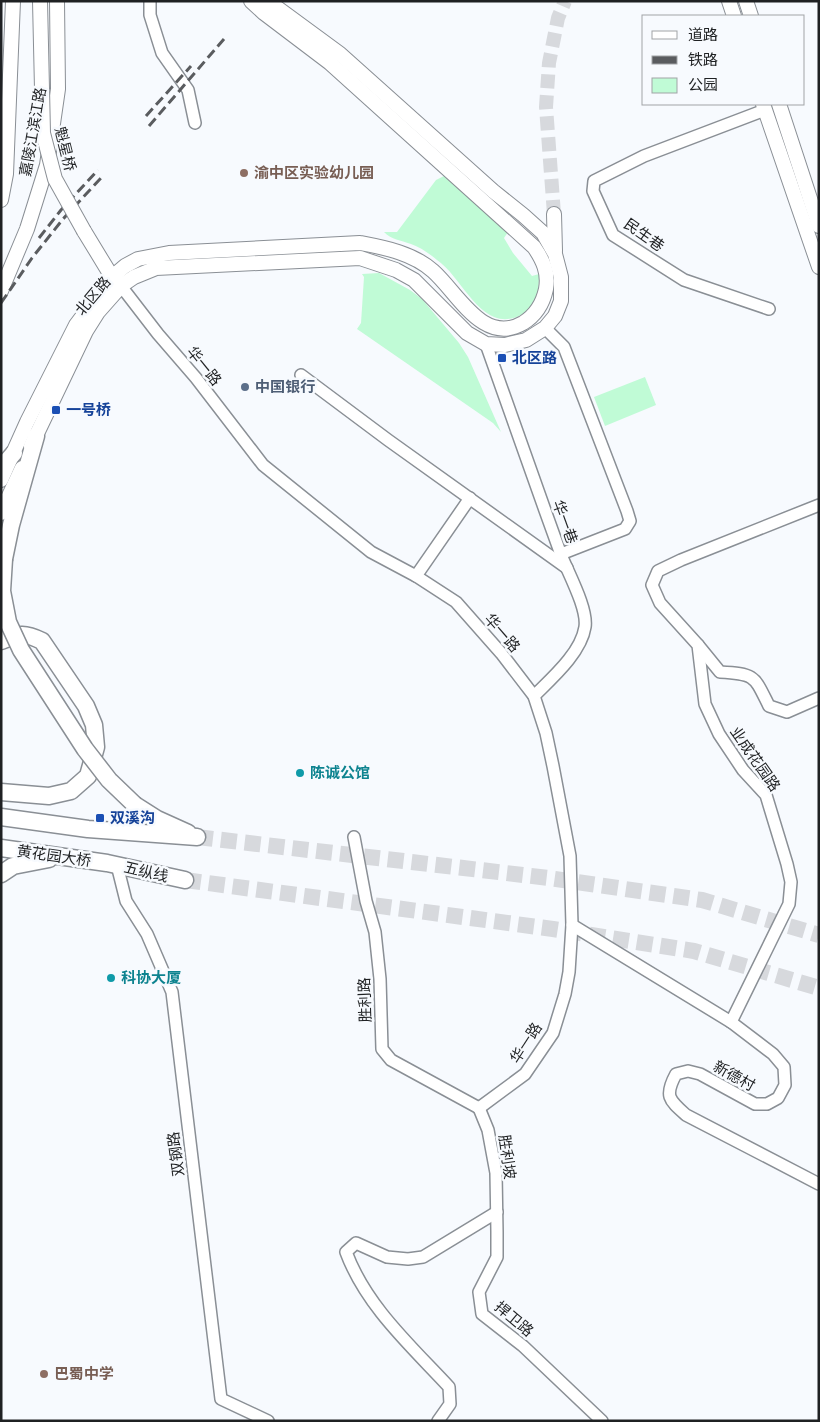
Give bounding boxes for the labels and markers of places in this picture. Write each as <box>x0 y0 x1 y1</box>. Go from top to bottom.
place label: 渝中区实验幼儿园 <box>254 163 374 182</box>
marker: 渝中区实验幼儿园 <box>238 167 250 179</box>
place label: 北区路 <box>512 348 557 367</box>
marker: 北区路 <box>496 352 508 364</box>
place label: 中国银行 <box>255 377 315 396</box>
marker: 中国银行 <box>239 381 251 393</box>
place label: 一号桥 <box>66 400 111 419</box>
marker: 一号桥 <box>50 404 62 416</box>
place label: 陈诚公馆 <box>310 763 370 782</box>
marker: 陈诚公馆 <box>294 767 306 779</box>
place label: 双溪沟 <box>110 808 155 827</box>
marker: 双溪沟 <box>94 812 106 824</box>
place label: 科协大厦 <box>121 968 181 987</box>
marker: 科协大厦 <box>105 972 117 984</box>
place label: 巴蜀中学 <box>54 1364 114 1383</box>
marker: 巴蜀中学 <box>38 1368 50 1380</box>

